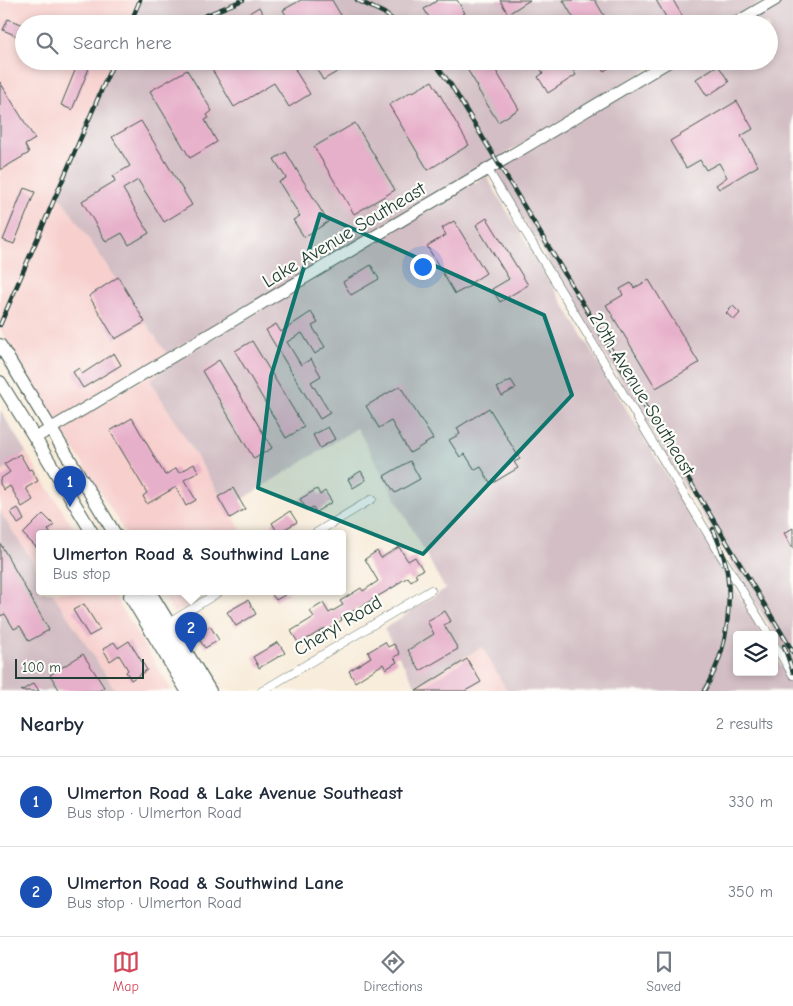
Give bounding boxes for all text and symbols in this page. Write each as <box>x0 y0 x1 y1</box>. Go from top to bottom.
search box <box>15 15 778 70</box>
icon: search <box>33 29 61 57</box>
text: Search here <box>73 32 172 54</box>
street label: Lake Avenue Southeast <box>258 177 430 292</box>
your location <box>410 254 436 280</box>
street label: 20th Avenue Southeast <box>585 309 700 480</box>
pin: 1 <box>54 466 86 507</box>
popup <box>36 530 346 595</box>
text: Ulmerton Road & Southwind Lane <box>53 543 329 565</box>
text: Bus stop <box>53 565 111 583</box>
street label: Cheryl Road <box>290 591 386 661</box>
pin: 2 <box>175 612 207 653</box>
map controls <box>733 631 778 676</box>
button: layers <box>733 631 778 676</box>
scale bar <box>15 656 144 679</box>
text: 100 m <box>22 659 61 676</box>
text: Nearby <box>20 712 84 736</box>
text: 2 results <box>716 715 773 733</box>
text: Ulmerton Road & Lake Avenue Southeast <box>67 782 403 804</box>
text: 1 <box>33 793 39 811</box>
text: 330 m <box>728 793 773 811</box>
text: Bus stop · Ulmerton Road <box>67 804 242 822</box>
text: Ulmerton Road & Southwind Lane <box>67 872 344 894</box>
text: 2 <box>32 883 40 901</box>
text: 350 m <box>728 883 773 901</box>
text: Bus stop · Ulmerton Road <box>67 894 242 912</box>
tab: Map <box>112 948 140 995</box>
tab: Directions <box>363 948 423 995</box>
tab: Saved <box>646 948 681 995</box>

